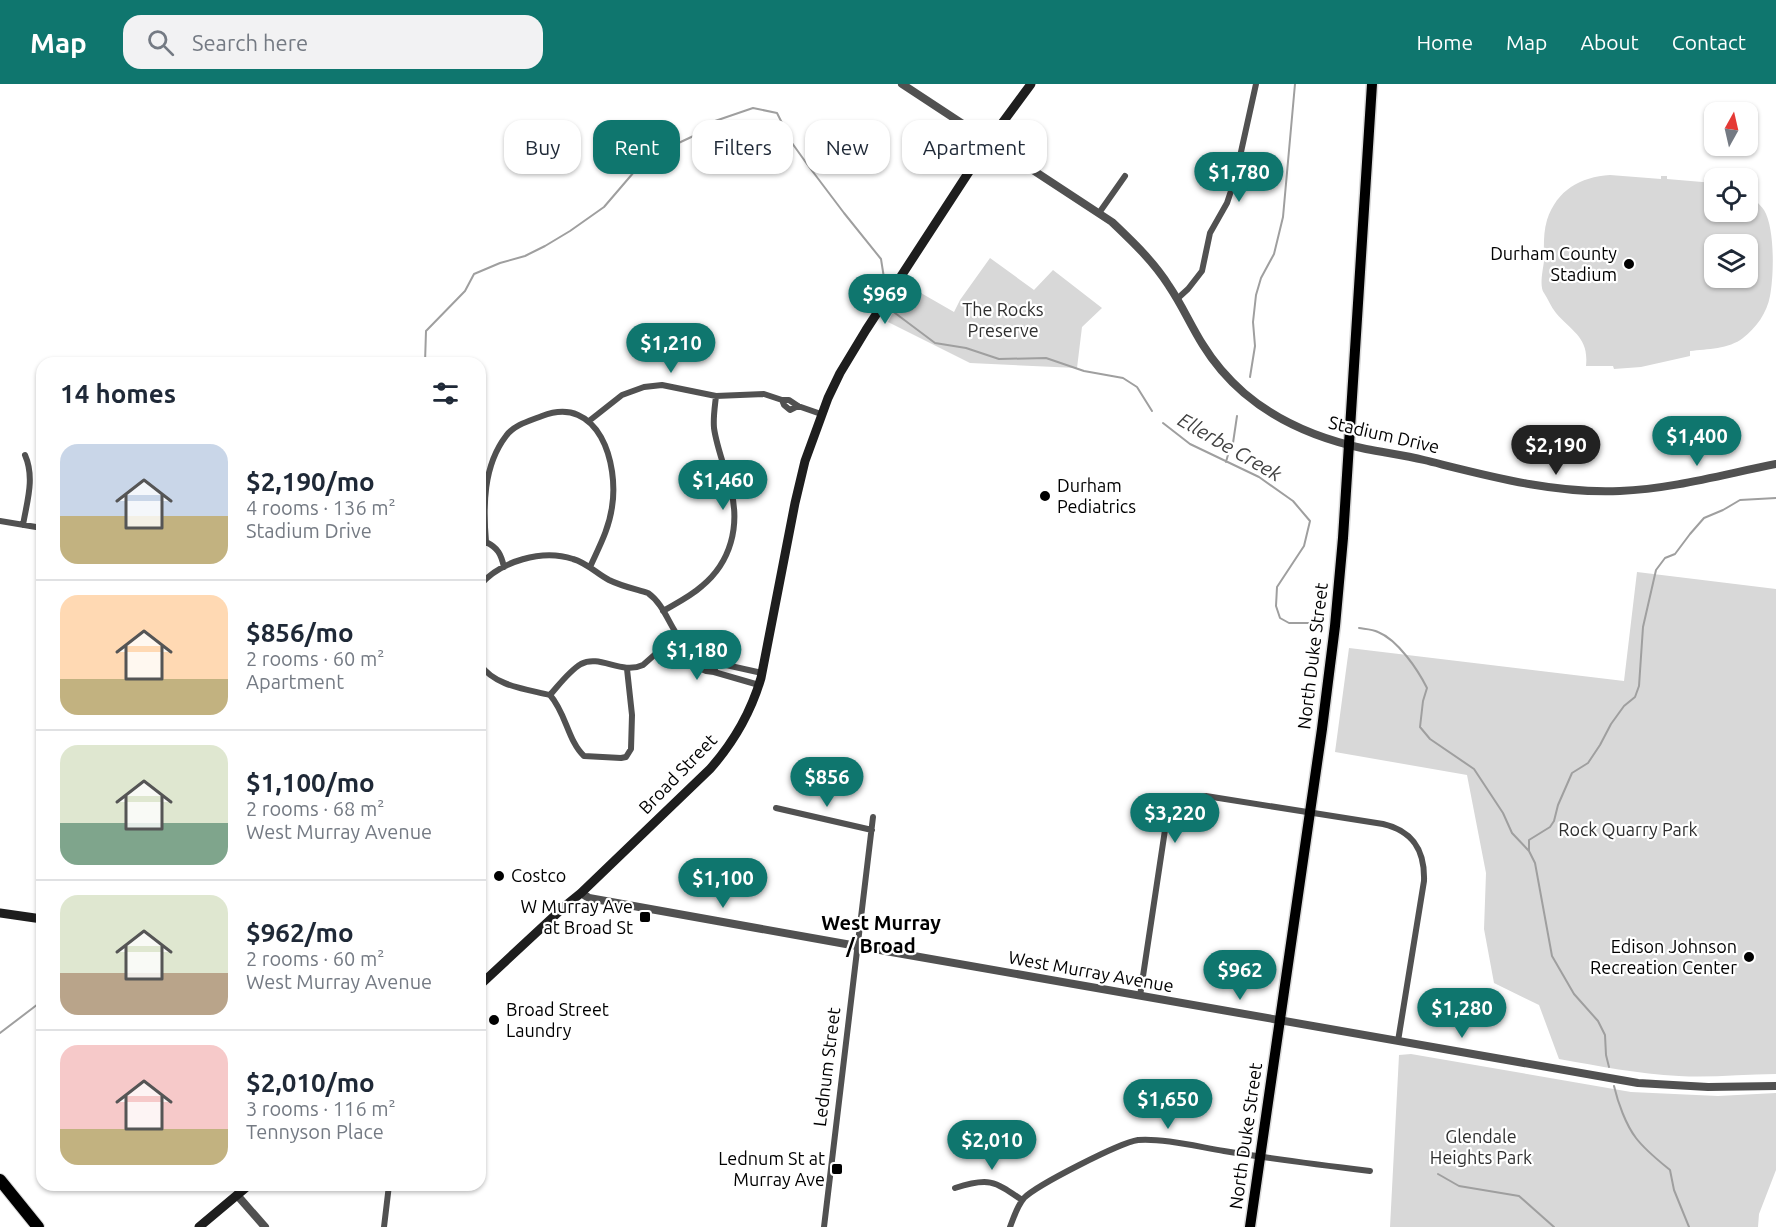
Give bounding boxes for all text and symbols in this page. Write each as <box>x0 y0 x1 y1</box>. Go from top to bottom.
search box <box>123 15 543 69</box>
icon: search <box>144 26 177 59</box>
text: Map <box>30 27 87 58</box>
text: Search here <box>192 30 308 55</box>
text: Home <box>1416 30 1473 54</box>
text: Map <box>1506 30 1547 54</box>
text: About <box>1580 30 1639 54</box>
text: Contact <box>1672 30 1746 54</box>
north arrow <box>1704 102 1758 156</box>
map controls <box>1704 102 1758 288</box>
chip: Buy <box>504 120 581 174</box>
chip: Rent <box>593 120 680 174</box>
chip: Filters <box>692 120 793 174</box>
chip: New <box>805 120 890 174</box>
chip: Apartment <box>902 120 1047 174</box>
pin: $1,780 <box>1190 152 1288 203</box>
text: $1,780 <box>1208 160 1270 183</box>
button: locate <box>1704 168 1758 222</box>
button: layers <box>1704 234 1758 288</box>
place label: Durham County Stadium <box>1490 243 1617 284</box>
marker: Durham County Stadium <box>1622 257 1636 271</box>
pin: $969 <box>849 274 921 325</box>
text: $969 <box>862 282 908 305</box>
park label: The Rocks Preserve <box>962 299 1044 340</box>
pin: $1,210 <box>622 323 720 374</box>
text: $1,210 <box>640 331 702 354</box>
icon: filters <box>429 377 462 410</box>
text: 14 homes <box>60 379 176 408</box>
water label: Ellerbe Creek <box>1174 408 1287 486</box>
street label: Stadium Drive <box>1327 412 1442 456</box>
pin: $1,400 <box>1648 416 1746 467</box>
text: $1,400 <box>1666 424 1728 447</box>
pin: $2,190 <box>1507 425 1605 476</box>
text: $2,190 <box>1525 433 1587 456</box>
pin: $1,460 <box>674 460 772 511</box>
text: $2,190/mo <box>246 467 375 496</box>
icon: home <box>108 468 180 540</box>
text: $1,460 <box>692 468 754 491</box>
place label: Durham Pediatrics <box>1057 475 1136 516</box>
marker: Durham Pediatrics <box>1038 489 1052 503</box>
text: 4 rooms · 136 m² <box>246 496 396 519</box>
text: Stadium Drive <box>246 519 372 542</box>
street label: North Duke Street <box>1293 581 1331 730</box>
text: $856/mo <box>246 618 354 647</box>
icon: home <box>108 619 180 691</box>
pin: $1,180 <box>648 630 746 681</box>
text: $1,180 <box>666 638 728 661</box>
text: 2 rooms · 60 m² <box>246 647 384 670</box>
text: Apartment <box>246 670 344 693</box>
street label: Broad Street <box>634 729 720 817</box>
pin: $856 <box>791 757 863 808</box>
text: $856 <box>804 765 850 788</box>
text: $1,100/mo <box>246 768 375 797</box>
icon: home <box>108 769 180 841</box>
pin: $3,220 <box>1126 793 1224 844</box>
text: 2 rooms · 68 m² <box>246 797 384 820</box>
text: $3,220 <box>1144 801 1206 824</box>
park label: Rock Quarry Park <box>1558 819 1698 840</box>
text: West Murray Avenue <box>246 820 432 843</box>
pin: $1,100 <box>674 858 772 909</box>
place label: Costco <box>511 865 566 885</box>
text: $1,100 <box>692 866 754 889</box>
marker: Costco <box>492 869 506 883</box>
place label: W Murray Ave at Broad St <box>521 896 633 937</box>
marker: W Murray Ave at Broad St <box>638 910 652 924</box>
district label: West Murray / Broad <box>821 911 941 957</box>
text: $962/mo <box>246 918 354 947</box>
icon: home <box>108 919 180 991</box>
place label: Edison Johnson Recreation Center <box>1590 936 1737 977</box>
text: 2 rooms · 60 m² <box>246 947 384 970</box>
street label: West Murray Avenue <box>1007 947 1175 995</box>
pin: $962 <box>1204 950 1276 1001</box>
marker: Edison Johnson Recreation Center <box>1742 950 1756 964</box>
text: $962 <box>1217 958 1263 981</box>
text: West Murray Avenue <box>246 970 432 993</box>
pin: $1,280 <box>1413 988 1511 1039</box>
text: $1,280 <box>1431 996 1493 1019</box>
place label: Broad Street Laundry <box>506 999 609 1040</box>
street label: Lednum Street <box>809 1006 843 1128</box>
marker: Broad Street Laundry <box>487 1013 501 1027</box>
street label: North Duke Street <box>1225 1061 1265 1210</box>
text: $2,010/mo <box>246 1068 375 1097</box>
icon: home <box>108 1069 180 1141</box>
pin: $1,650 <box>1119 1079 1217 1130</box>
text: $1,650 <box>1137 1087 1199 1110</box>
text: 3 rooms · 116 m² <box>246 1097 396 1120</box>
text: Tennyson Place <box>246 1120 384 1143</box>
pin: $2,010 <box>943 1120 1041 1171</box>
park label: Glendale Heights Park <box>1430 1126 1532 1167</box>
text: $2,010 <box>961 1128 1023 1151</box>
place label: Lednum St at Murray Ave <box>718 1148 825 1189</box>
marker: Lednum St at Murray Ave <box>830 1162 844 1176</box>

